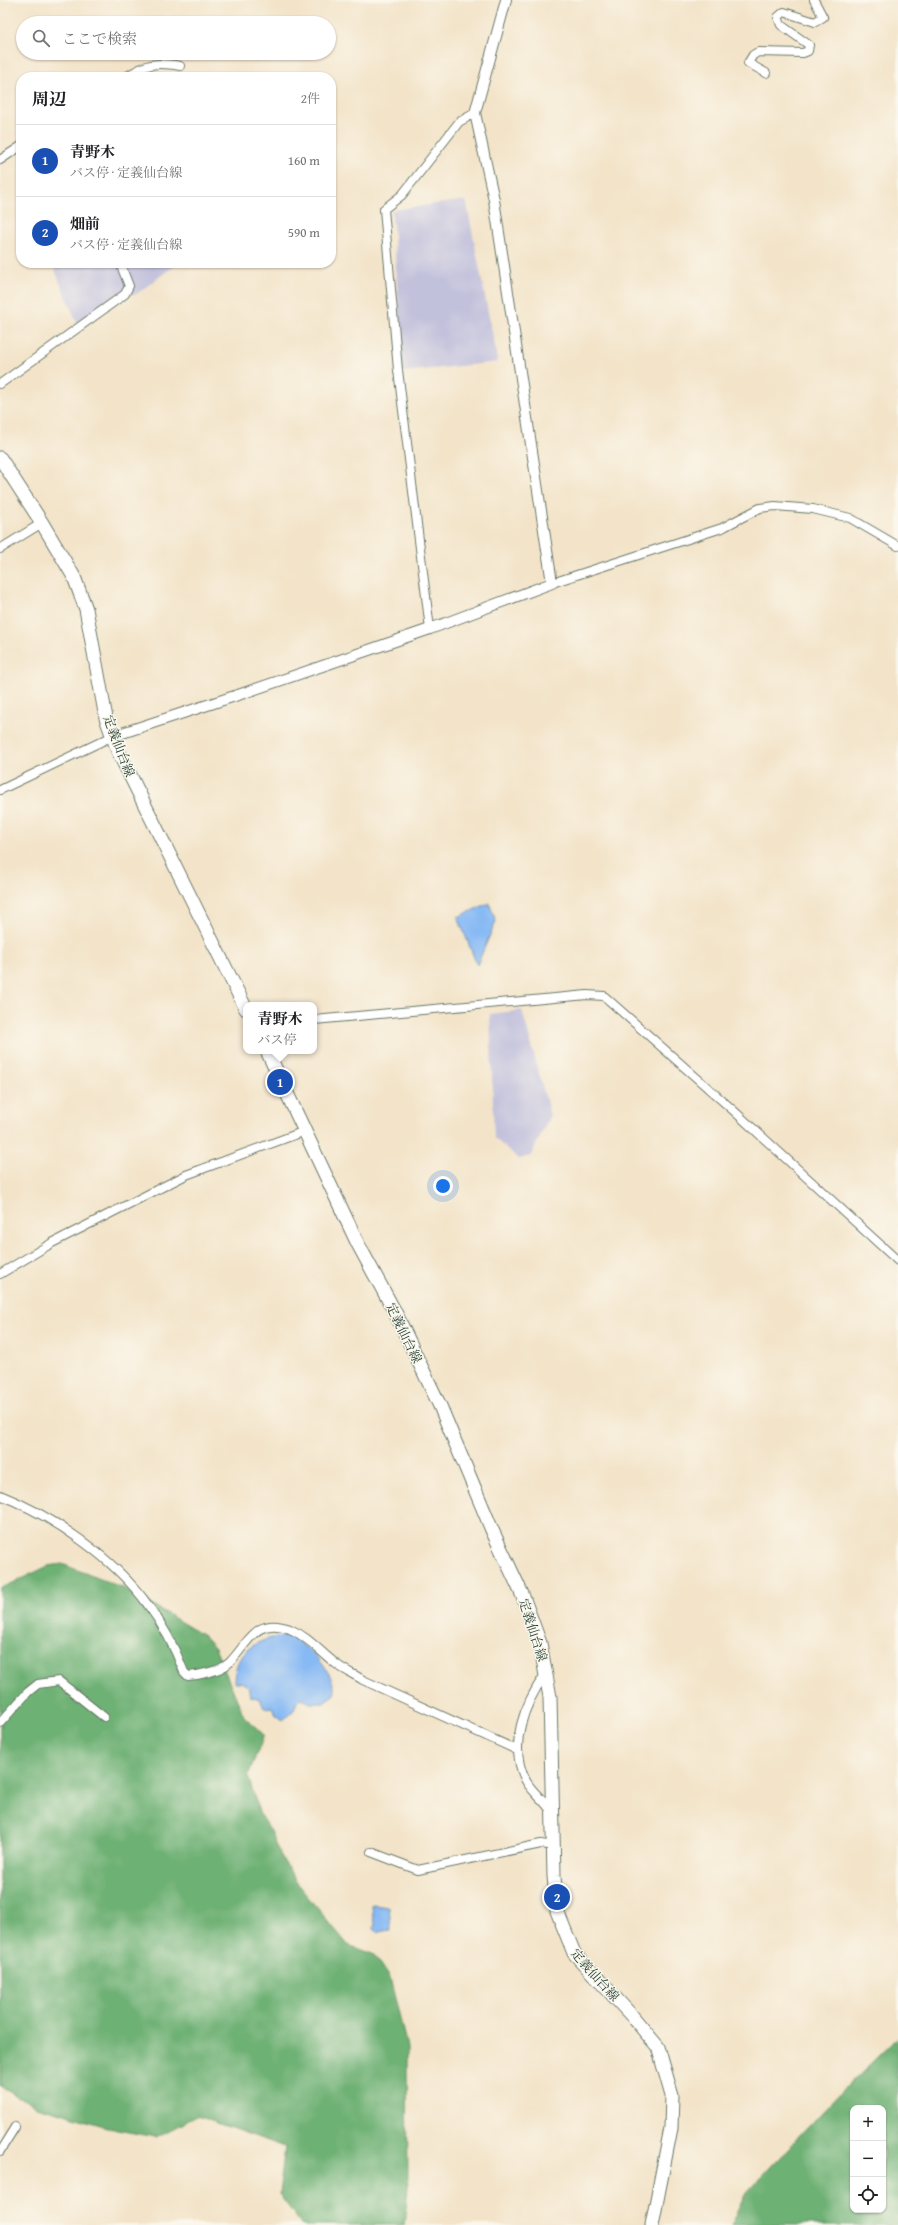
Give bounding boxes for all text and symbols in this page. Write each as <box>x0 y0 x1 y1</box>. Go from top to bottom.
search box <box>16 16 336 60</box>
icon: search <box>30 27 52 49</box>
text: ここで検索 <box>62 28 137 49</box>
text: 周辺 <box>32 86 66 111</box>
text: 2件 <box>301 89 320 108</box>
text: 青野木 <box>70 141 115 162</box>
text: 1 <box>42 151 48 170</box>
text: 160 m <box>288 151 320 170</box>
text: バス停 · 定義仙台線 <box>70 163 182 182</box>
text: 畑前 <box>70 213 100 234</box>
text: 2 <box>42 223 48 242</box>
text: 590 m <box>288 223 320 242</box>
text: バス停 · 定義仙台線 <box>70 235 182 254</box>
street label: 定義仙台線 <box>98 712 140 780</box>
popup <box>243 1002 317 1054</box>
text: 青野木 <box>257 1008 303 1029</box>
text: バス停 <box>257 1030 297 1049</box>
pin: 1 <box>267 1067 293 1097</box>
your location <box>433 1176 453 1196</box>
street label: 定義仙台線 <box>381 1300 427 1366</box>
street label: 定義仙台線 <box>514 1596 552 1664</box>
pin: 2 <box>544 1882 570 1912</box>
street label: 定義仙台線 <box>566 1944 624 2006</box>
map controls <box>850 2105 886 2213</box>
button: + <box>850 2105 886 2141</box>
button: − <box>850 2141 886 2177</box>
button: locate <box>850 2177 886 2213</box>

